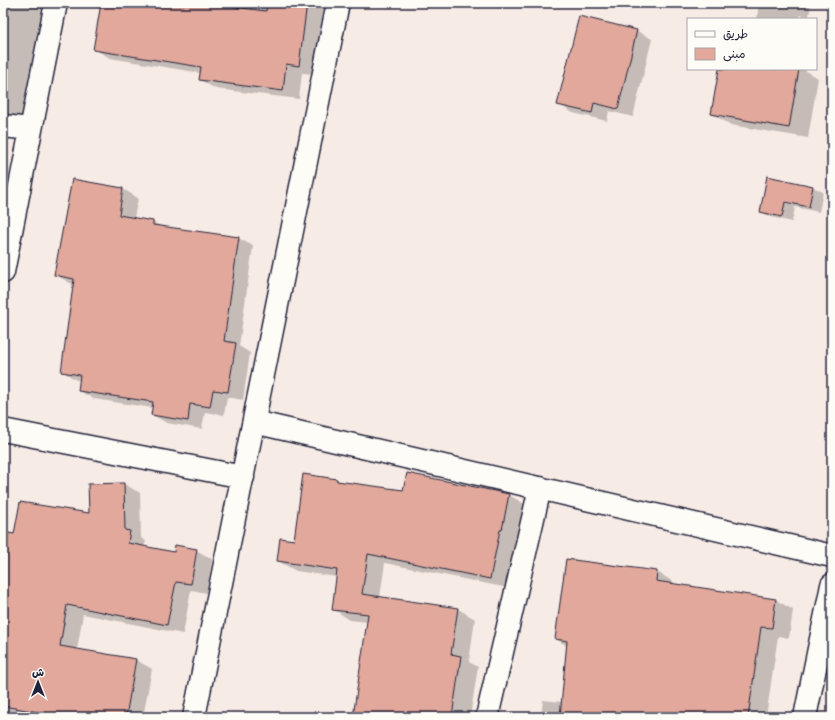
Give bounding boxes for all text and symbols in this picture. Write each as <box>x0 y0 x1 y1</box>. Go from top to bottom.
legend <box>687 18 817 70</box>
text: طريق <box>723 26 748 42</box>
text: مبنى <box>723 46 746 62</box>
north arrow <box>18 662 58 702</box>
text: ش <box>32 665 44 679</box>

